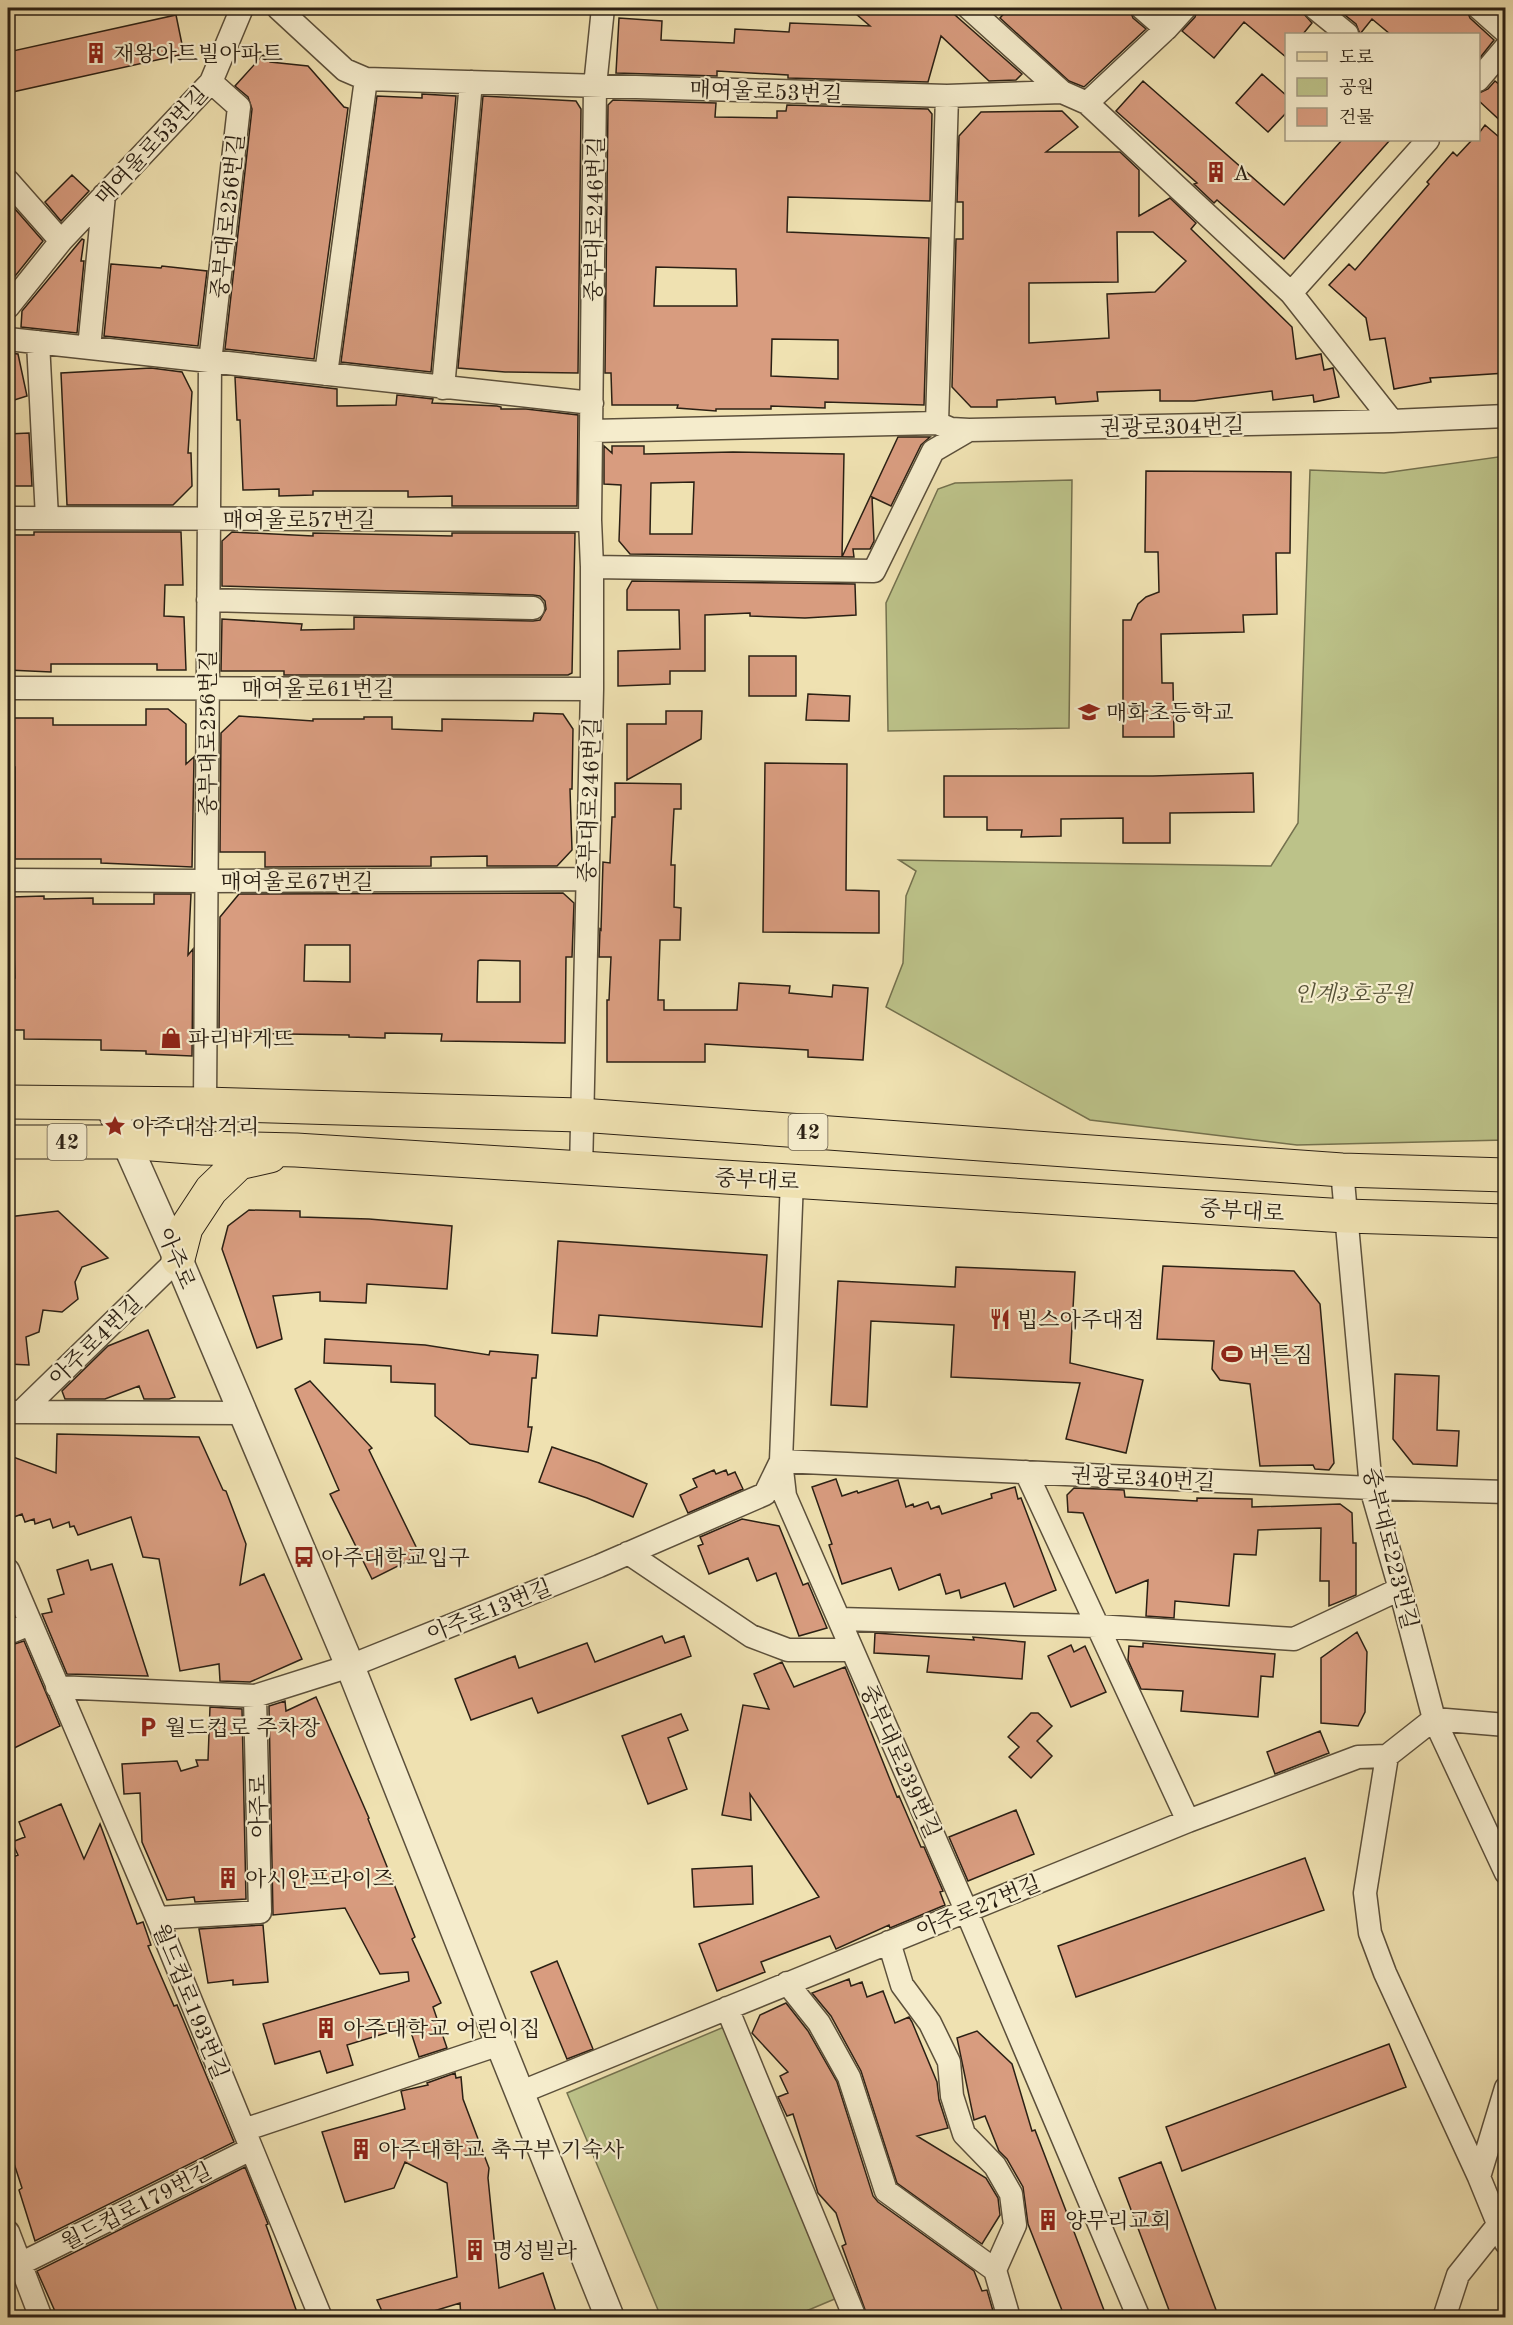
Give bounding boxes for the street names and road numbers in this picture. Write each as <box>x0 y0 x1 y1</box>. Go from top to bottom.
street label: 매여울로53번길 <box>689 78 843 107</box>
street label: 매여울로53번길 <box>91 82 213 210</box>
street label: 중부대로256번길 <box>208 133 249 300</box>
street label: 중부대로246번길 <box>583 136 608 302</box>
street label: 권광로304번길 <box>1100 415 1244 440</box>
street label: 매여울로57번길 <box>222 509 376 532</box>
street label: 중부대로256번길 <box>197 650 220 816</box>
street label: 매여울로61번길 <box>241 678 395 701</box>
street label: 중부대로246번길 <box>576 717 605 883</box>
street label: 매여울로67번길 <box>220 871 374 894</box>
road number: 42 <box>788 1114 828 1150</box>
road number: 42 <box>48 1124 86 1160</box>
street label: 중부대로 <box>714 1167 800 1194</box>
street label: 중부대로 <box>1199 1197 1285 1226</box>
street label: 아주로 <box>153 1225 199 1292</box>
street label: 아주로4번길 <box>45 1291 147 1391</box>
street label: 권광로340번길 <box>1070 1464 1216 1495</box>
street label: 중부대로223번길 <box>1358 1465 1421 1632</box>
street label: 아주로13번길 <box>424 1576 555 1647</box>
street label: 중부대로239번길 <box>855 1681 944 1842</box>
street label: 아주로 <box>247 1774 272 1838</box>
street label: 아주로27번길 <box>913 1872 1044 1943</box>
street label: 월드컵로193번길 <box>148 1920 231 2083</box>
street label: 월드컵로179번길 <box>58 2159 216 2255</box>

